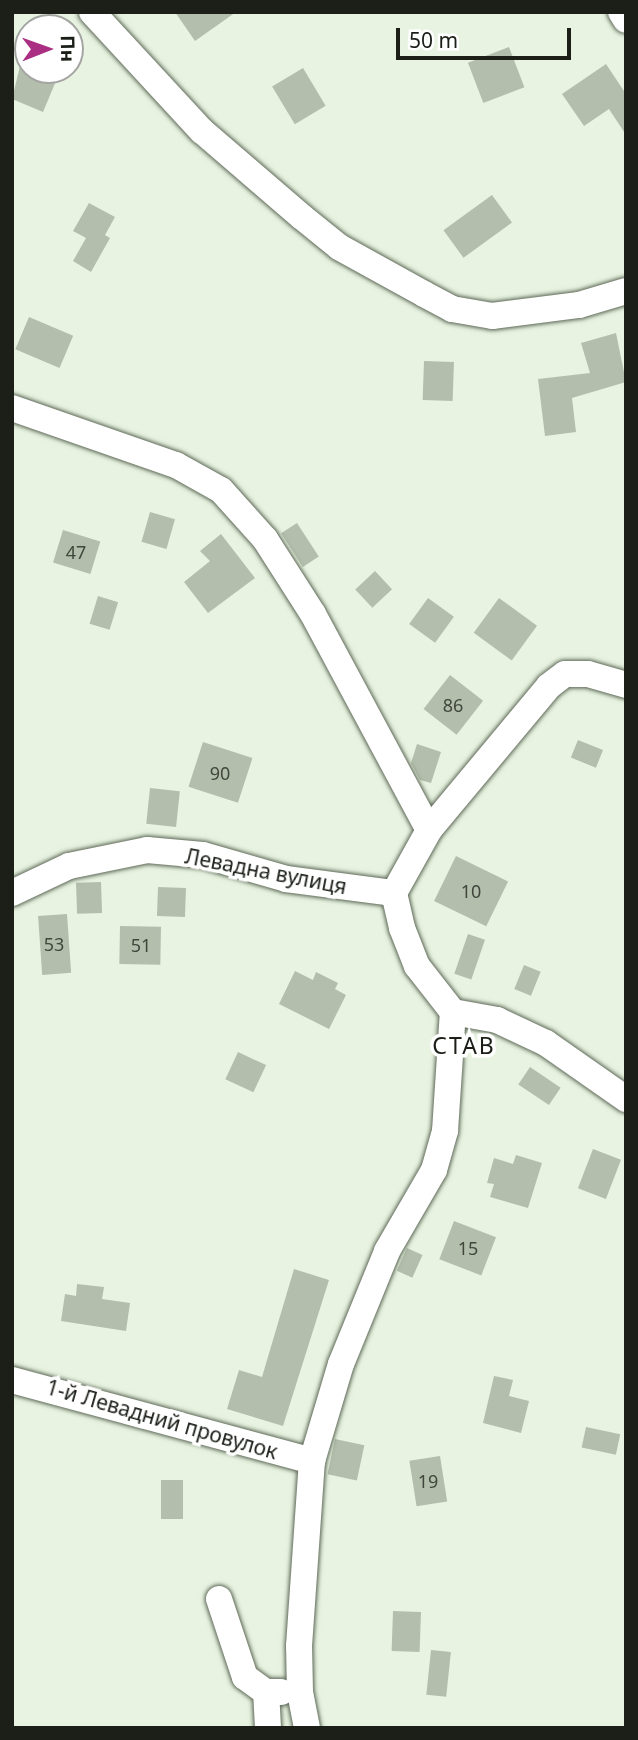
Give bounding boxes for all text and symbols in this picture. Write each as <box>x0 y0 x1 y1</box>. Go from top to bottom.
north arrow <box>14 14 84 84</box>
scale bar <box>400 14 575 58</box>
text: 50 m <box>409 26 458 54</box>
text: Пн <box>55 35 81 62</box>
house number: 47 <box>66 541 86 563</box>
house number: 86 <box>443 694 463 716</box>
house number: 90 <box>210 762 230 784</box>
street label: Левадна вулиця <box>183 843 349 899</box>
house number: 10 <box>461 880 481 902</box>
house number: 53 <box>44 933 64 955</box>
house number: 51 <box>131 934 151 956</box>
district label: СТАВ <box>433 1031 495 1059</box>
house number: 15 <box>458 1237 478 1259</box>
street label: 1-й Левадний провулок <box>43 1374 281 1464</box>
house number: 19 <box>418 1470 438 1492</box>

